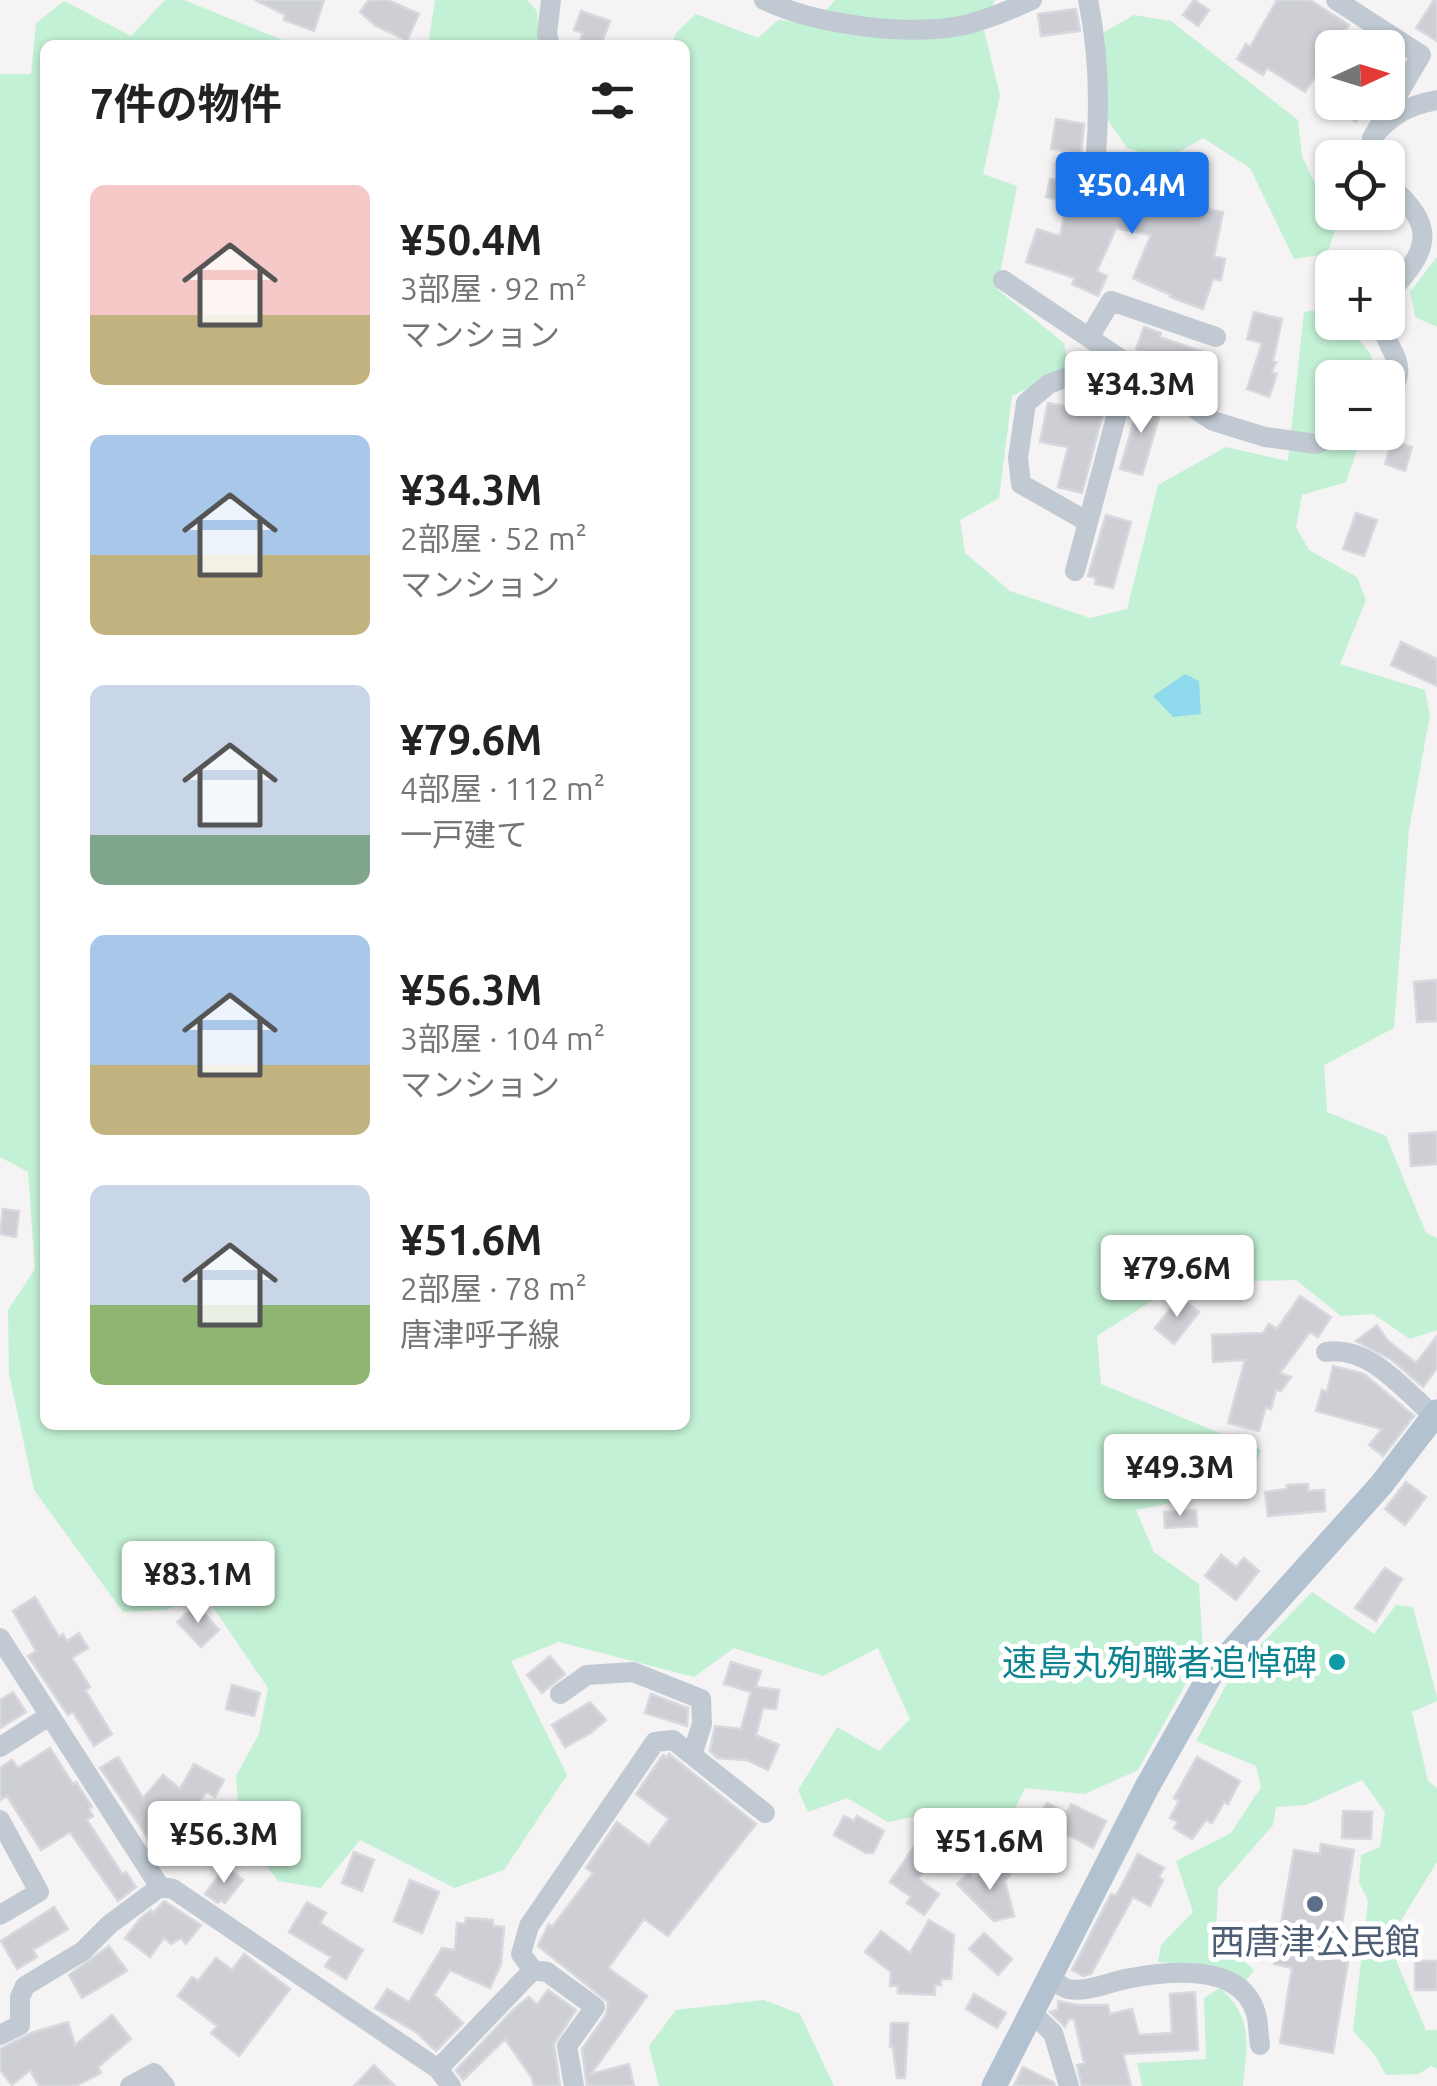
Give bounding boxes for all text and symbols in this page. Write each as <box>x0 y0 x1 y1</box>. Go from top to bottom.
north arrow <box>1315 30 1405 120</box>
map controls <box>1315 30 1405 450</box>
icon: filters <box>585 73 640 128</box>
text: 7件の物件 <box>90 80 282 127</box>
button: locate <box>1315 140 1405 230</box>
pin: ¥50.4M <box>1051 152 1213 237</box>
text: ¥50.4M <box>1078 166 1186 202</box>
text: ¥50.4M <box>400 216 542 263</box>
icon: home <box>170 225 290 345</box>
button: + <box>1315 250 1405 340</box>
text: 3部屋 · 92 m² <box>400 270 587 306</box>
text: マンション <box>400 316 560 352</box>
pin: ¥34.3M <box>1060 351 1222 436</box>
button: − <box>1315 360 1405 450</box>
text: ¥34.3M <box>1087 365 1195 401</box>
text: ¥34.3M <box>400 466 542 513</box>
icon: home <box>170 475 290 595</box>
text: 2部屋 · 52 m² <box>400 520 587 556</box>
text: マンション <box>400 566 560 602</box>
text: ¥79.6M <box>400 716 542 763</box>
icon: home <box>170 725 290 845</box>
text: 4部屋 · 112 m² <box>400 770 605 806</box>
text: 一戸建て <box>400 816 528 852</box>
text: ¥56.3M <box>400 966 542 1013</box>
icon: home <box>170 975 290 1095</box>
text: 3部屋 · 104 m² <box>400 1020 605 1056</box>
text: マンション <box>400 1066 560 1102</box>
text: ¥51.6M <box>400 1216 542 1263</box>
icon: home <box>170 1225 290 1345</box>
pin: ¥79.6M <box>1096 1235 1258 1320</box>
text: ¥79.6M <box>1123 1249 1231 1285</box>
text: 2部屋 · 78 m² <box>400 1270 587 1306</box>
text: 唐津呼子線 <box>400 1316 560 1352</box>
pin: ¥49.3M <box>1099 1434 1261 1519</box>
text: ¥49.3M <box>1126 1448 1234 1484</box>
pin: ¥83.1M <box>117 1541 279 1626</box>
text: ¥83.1M <box>144 1555 252 1591</box>
place label: 速島丸殉職者追悼碑 <box>1002 1642 1317 1682</box>
marker: 速島丸殉職者追悼碑 <box>1326 1651 1348 1673</box>
pin: ¥56.3M <box>143 1801 305 1886</box>
pin: ¥51.6M <box>909 1808 1071 1893</box>
text: ¥56.3M <box>170 1815 278 1851</box>
text: ¥51.6M <box>936 1822 1044 1858</box>
marker: 西唐津公民館 <box>1304 1893 1326 1915</box>
place label: 西唐津公民館 <box>1210 1921 1420 1961</box>

